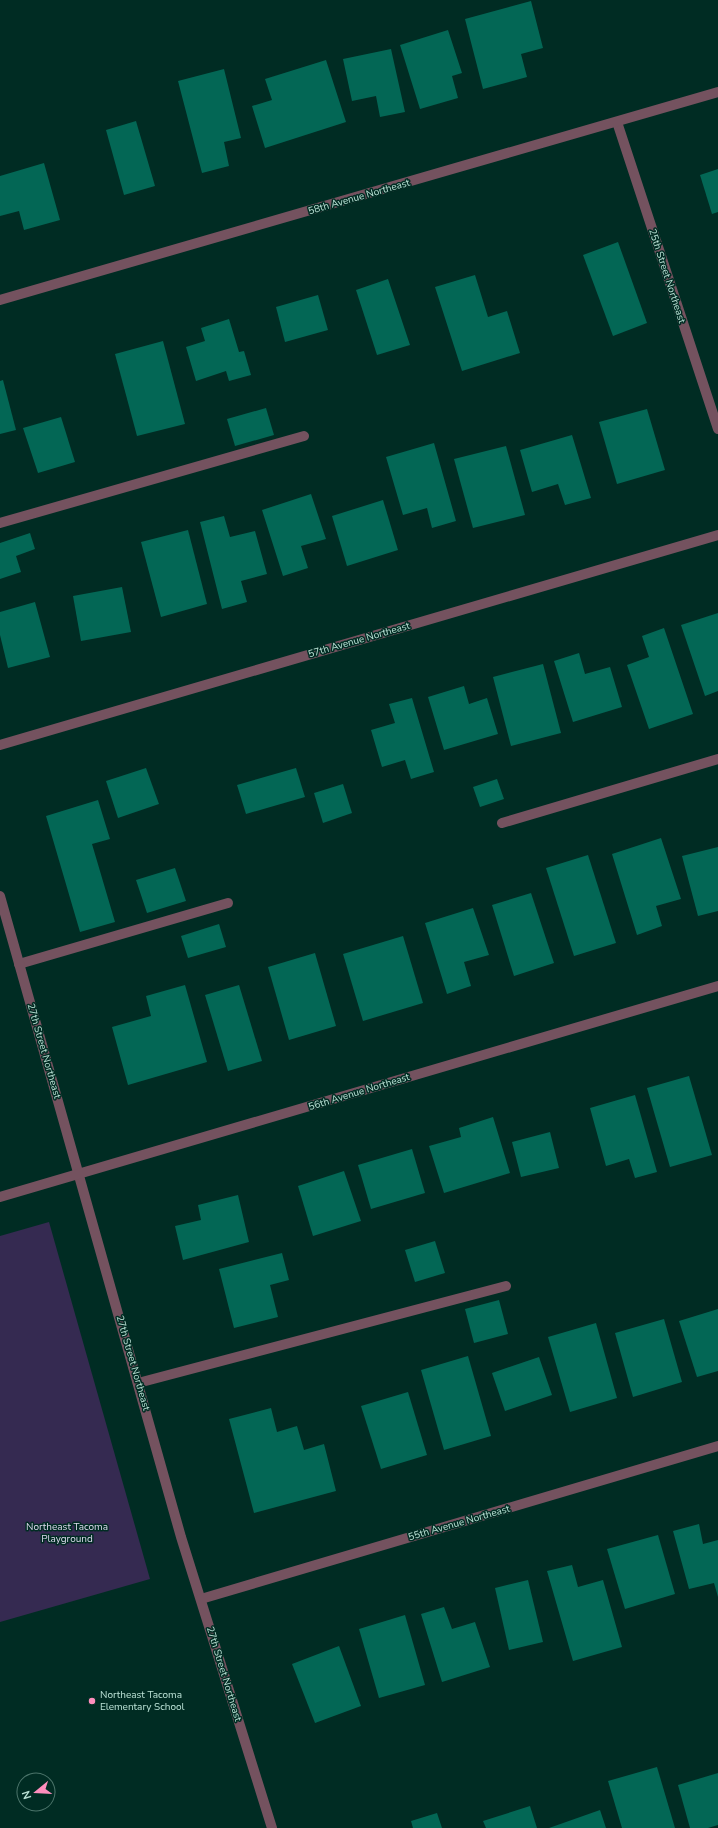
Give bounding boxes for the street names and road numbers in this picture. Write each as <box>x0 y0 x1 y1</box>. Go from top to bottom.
street label: 58th Avenue Northeast <box>306 176 412 218</box>
street label: 25th Street Northeast <box>645 227 689 325</box>
street label: 57th Avenue Northeast <box>306 619 412 661</box>
street label: 27th Street Northeast <box>24 1002 64 1101</box>
street label: 56th Avenue Northeast <box>307 1070 412 1114</box>
street label: 27th Street Northeast <box>113 1314 153 1413</box>
street label: 55th Avenue Northeast <box>406 1502 512 1544</box>
street label: 27th Street Northeast <box>203 1625 245 1724</box>

